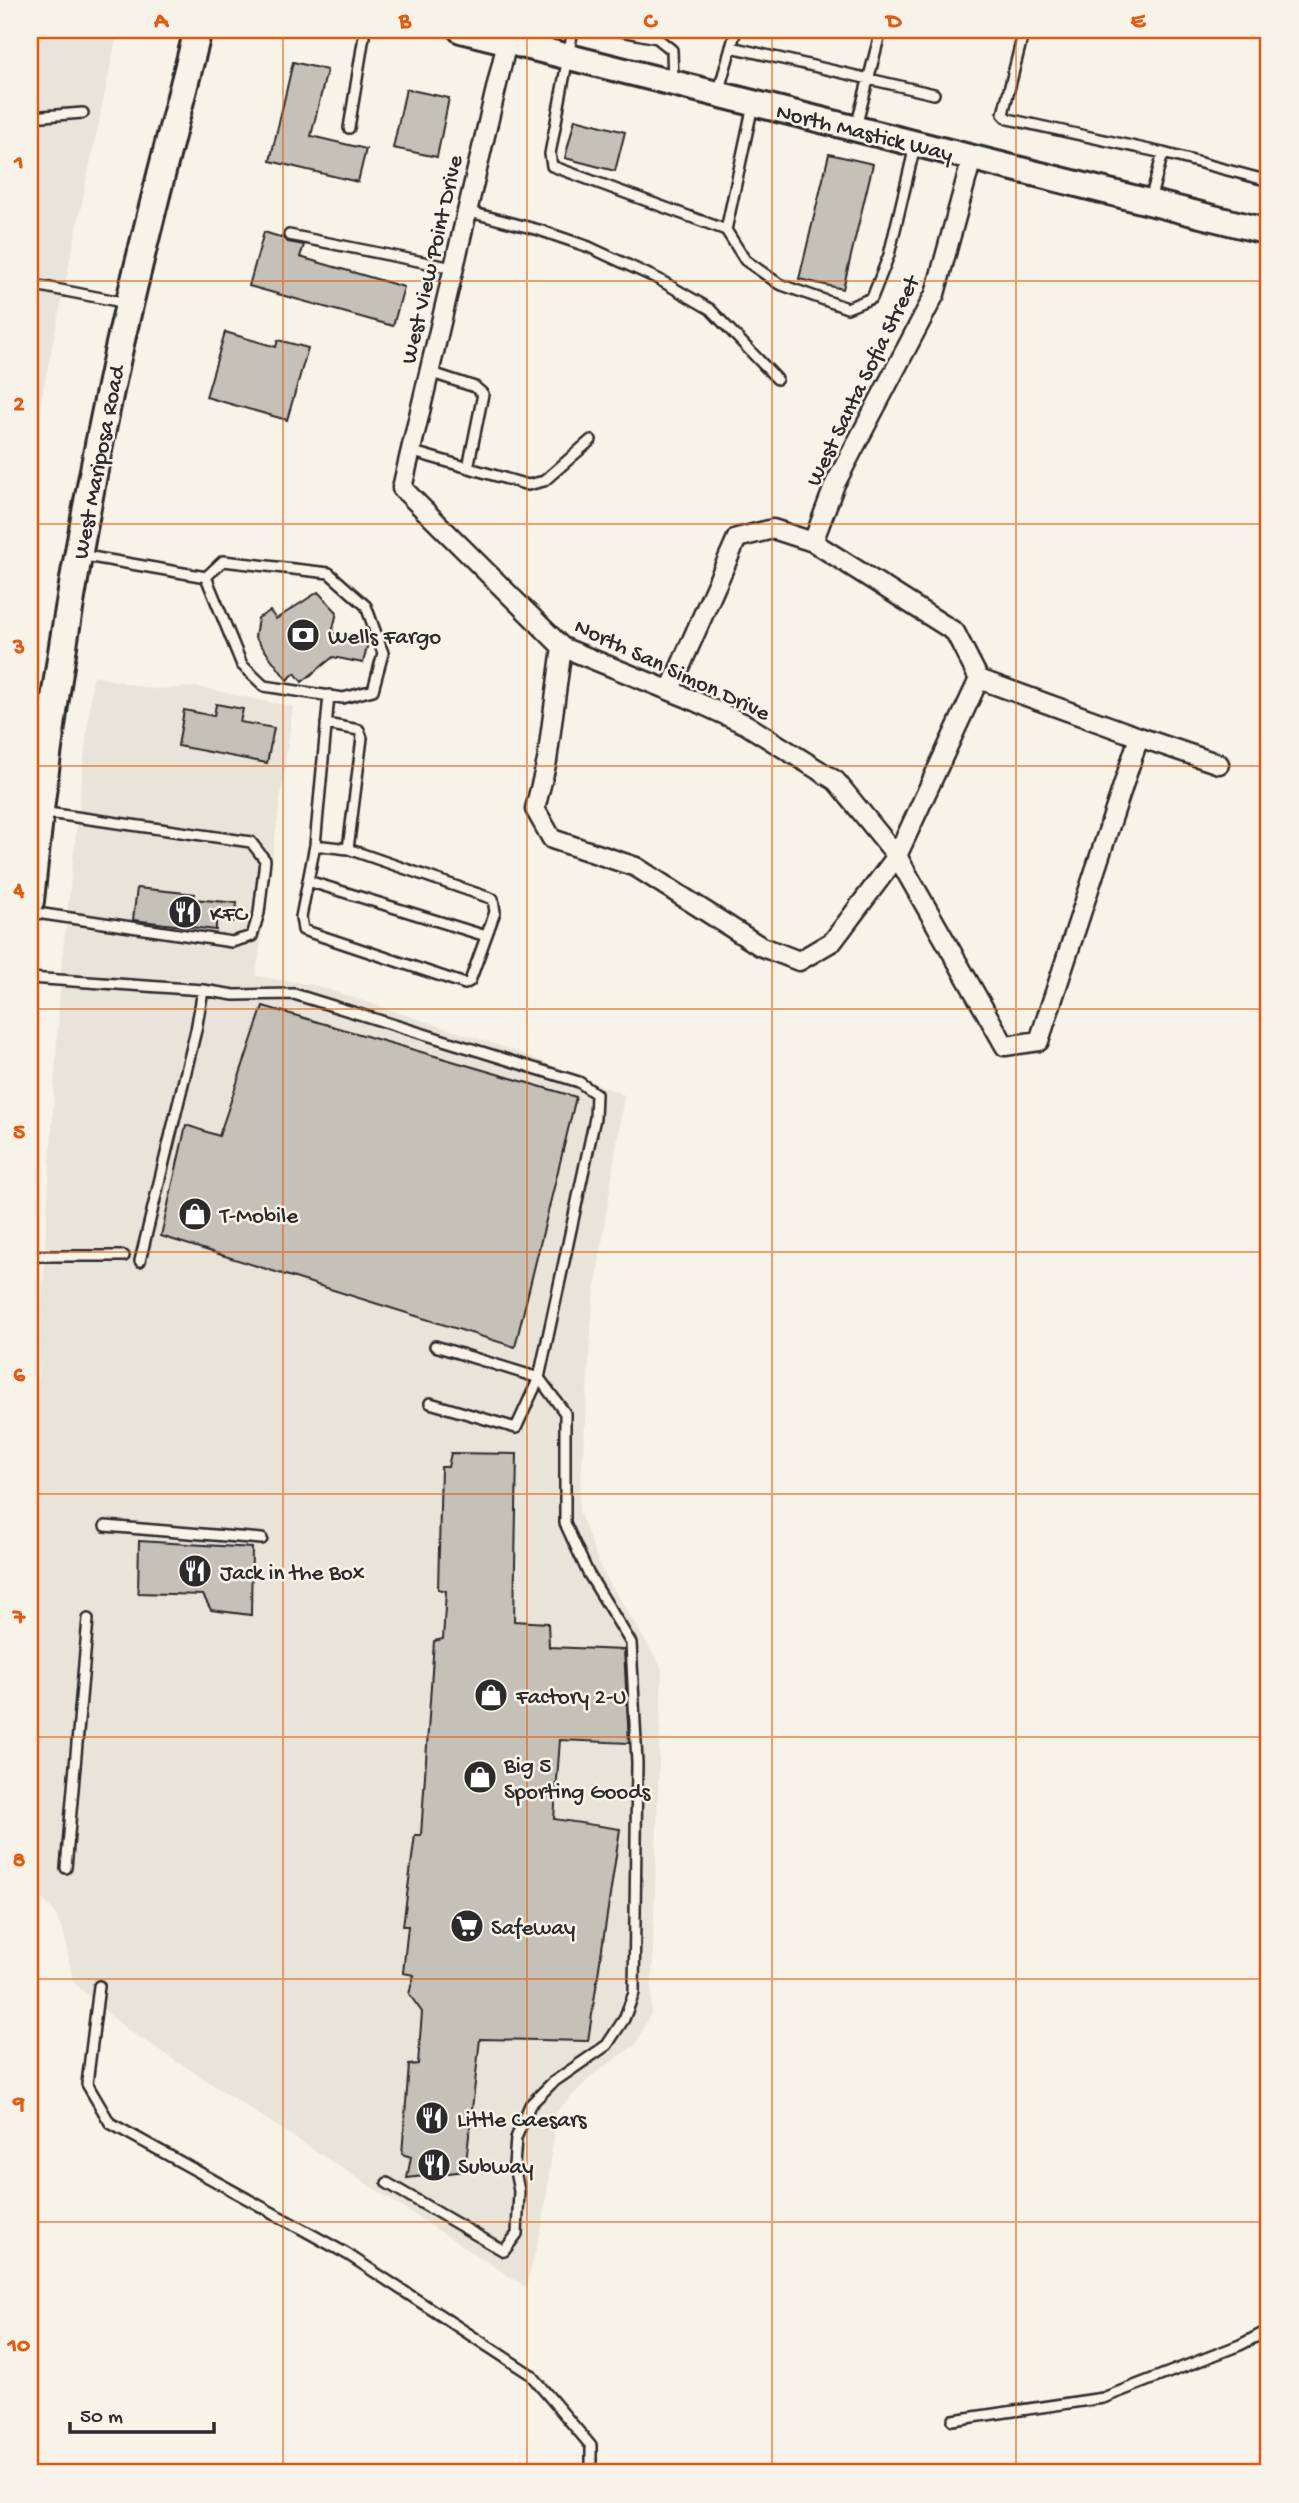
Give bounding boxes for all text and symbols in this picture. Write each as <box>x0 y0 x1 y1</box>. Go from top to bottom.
text: A <box>153 9 169 36</box>
text: B <box>398 9 412 36</box>
text: C <box>644 9 659 36</box>
text: D <box>885 9 903 36</box>
text: E <box>1131 9 1147 36</box>
street label: North Mastick Way <box>773 99 955 169</box>
text: 1 <box>13 150 24 177</box>
street label: West View Point Drive <box>396 152 471 367</box>
street label: West Santa Sofia Street <box>801 270 928 491</box>
street label: West Mariposa Road <box>68 362 133 562</box>
text: 2 <box>13 392 25 419</box>
street label: North San Simon Drive <box>570 614 775 729</box>
bank icon: Wells Fargo <box>284 616 322 654</box>
place label: Wells Fargo <box>328 625 441 652</box>
text: 3 <box>12 635 25 662</box>
text: 4 <box>13 878 25 905</box>
restaurant icon: KFC <box>166 893 204 931</box>
place label: KFC <box>210 902 248 929</box>
text: 5 <box>13 1120 25 1147</box>
shop icon: T-Mobile <box>176 1195 214 1233</box>
place label: T-Mobile <box>218 1204 299 1231</box>
text: 6 <box>13 1363 26 1390</box>
restaurant icon: Jack in the Box <box>176 1552 214 1590</box>
place label: Jack in the Box <box>220 1561 365 1588</box>
text: 7 <box>12 1605 26 1632</box>
shop icon: Factory 2-U <box>472 1676 510 1714</box>
place label: Factory 2-U <box>515 1685 626 1712</box>
place label: Big 5 Sporting Goods <box>503 1754 651 1807</box>
shop icon: Big 5 Sporting Goods <box>461 1758 499 1796</box>
text: 8 <box>13 1848 26 1875</box>
supermarket icon: Safeway <box>448 1907 486 1945</box>
place label: Safeway <box>491 1916 575 1943</box>
text: 9 <box>12 2091 25 2118</box>
restaurant icon: Little Caesars <box>413 2099 451 2137</box>
place label: Little Caesars <box>457 2108 587 2135</box>
restaurant icon: Subway <box>415 2146 453 2184</box>
place label: Subway <box>458 2155 534 2182</box>
text: 10 <box>7 2333 30 2360</box>
scale bar <box>70 2391 214 2435</box>
text: 50 m <box>80 2406 123 2431</box>

